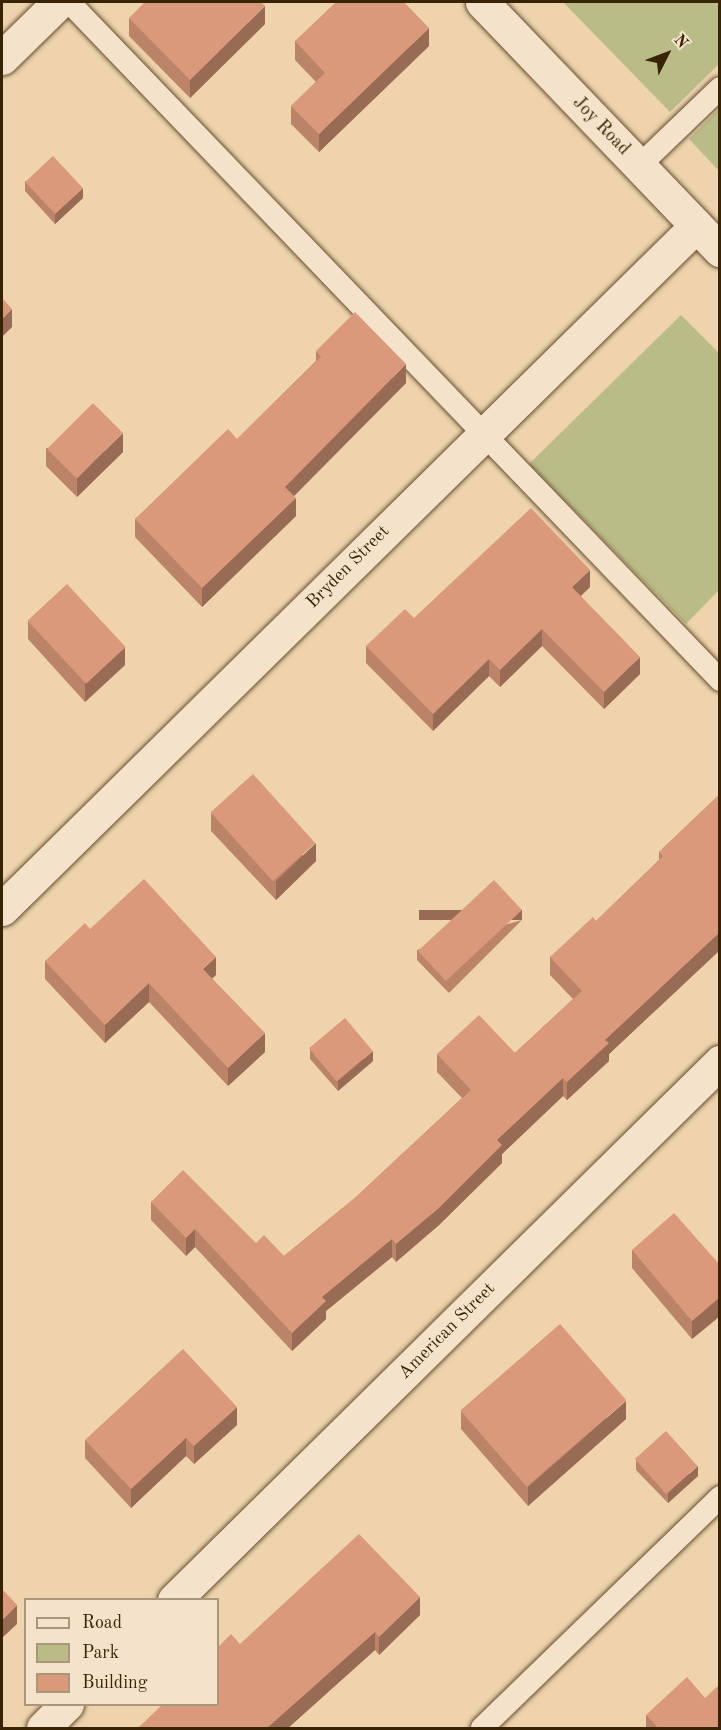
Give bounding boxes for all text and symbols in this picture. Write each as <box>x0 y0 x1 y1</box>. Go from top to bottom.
north arrow <box>637 24 697 84</box>
text: N <box>670 32 690 52</box>
street label: Joy Road <box>568 92 634 160</box>
street label: Bryden Street <box>302 521 394 613</box>
street label: American Street <box>394 1278 500 1384</box>
legend <box>24 1598 219 1706</box>
text: Road <box>82 1614 122 1632</box>
text: Park <box>82 1644 119 1662</box>
text: Building <box>82 1674 147 1692</box>

